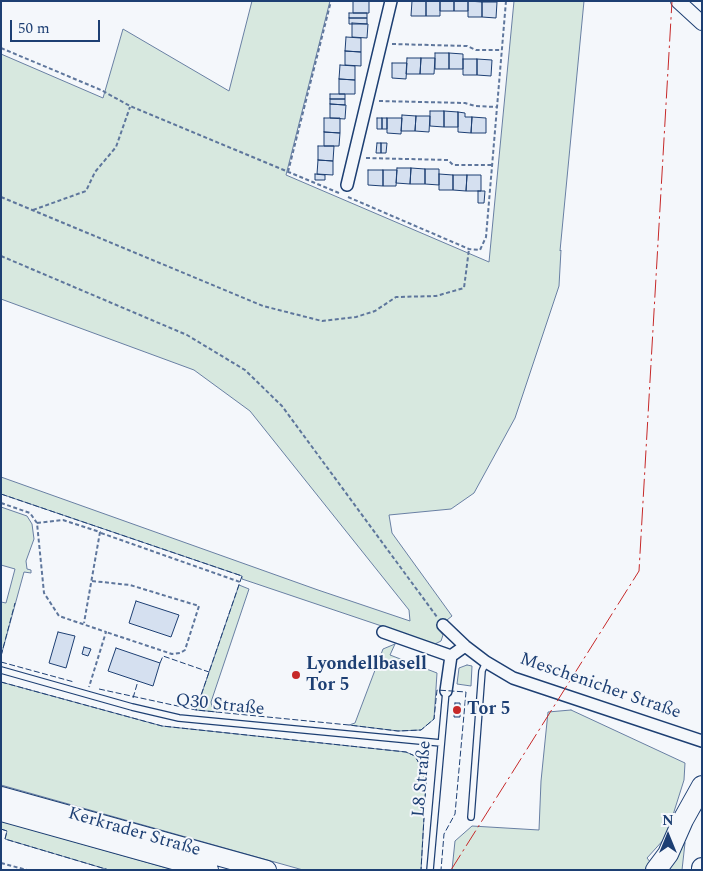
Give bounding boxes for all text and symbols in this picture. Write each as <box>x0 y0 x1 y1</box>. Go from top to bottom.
scale bar <box>12 10 102 42</box>
text: 50 m <box>18 17 50 40</box>
street label: Meschenicher Straße <box>517 649 683 725</box>
place label: Lyondellbasell Tor 5 <box>306 654 427 696</box>
marker: Lyondellbasell Tor 5 <box>290 669 302 681</box>
street label: Q30 Straße <box>175 691 265 721</box>
place label: Tor 5 <box>467 699 511 721</box>
marker: Tor 5 <box>451 704 463 716</box>
street label: L8 Straße <box>409 740 437 818</box>
street label: Kerkrader Straße <box>65 804 203 862</box>
text: N <box>662 810 674 831</box>
north arrow <box>643 811 693 861</box>

